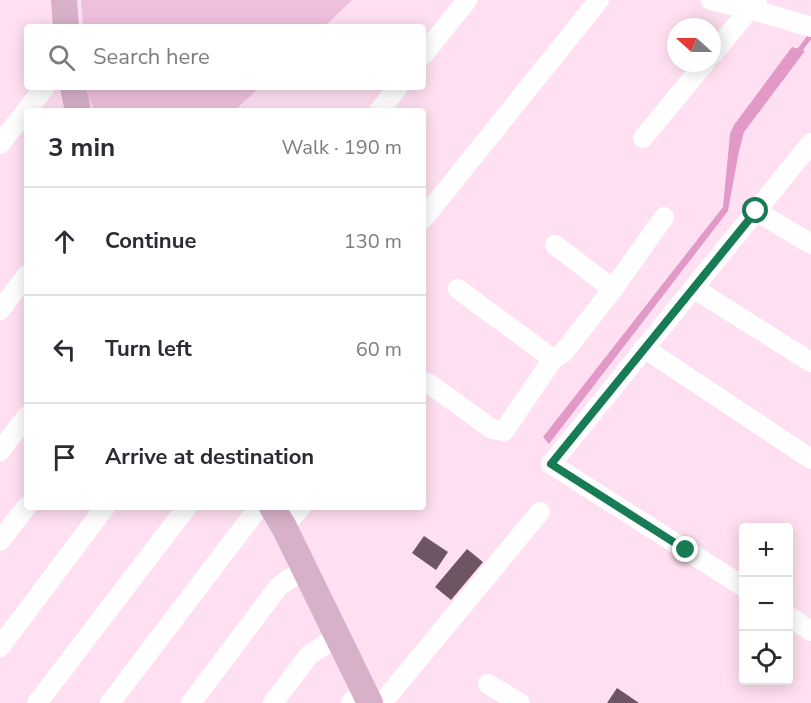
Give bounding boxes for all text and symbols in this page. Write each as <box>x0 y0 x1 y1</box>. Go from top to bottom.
north arrow <box>667 18 721 72</box>
search box <box>24 24 426 90</box>
icon: search <box>45 41 78 74</box>
text: Search here <box>93 42 210 72</box>
text: 3 min <box>48 130 115 165</box>
text: Walk · 190 m <box>282 134 402 161</box>
route start <box>742 197 768 223</box>
icon: ahead <box>48 225 81 258</box>
text: Continue <box>105 226 196 256</box>
text: 130 m <box>344 228 402 255</box>
icon: left <box>48 333 81 366</box>
text: Turn left <box>105 334 192 364</box>
text: 60 m <box>356 336 402 363</box>
icon: arrive <box>48 441 81 474</box>
text: Arrive at destination <box>105 442 314 472</box>
map controls <box>739 523 793 685</box>
button: + <box>739 523 793 577</box>
route end <box>672 536 698 562</box>
button: − <box>739 577 793 631</box>
button: locate <box>739 631 793 685</box>

